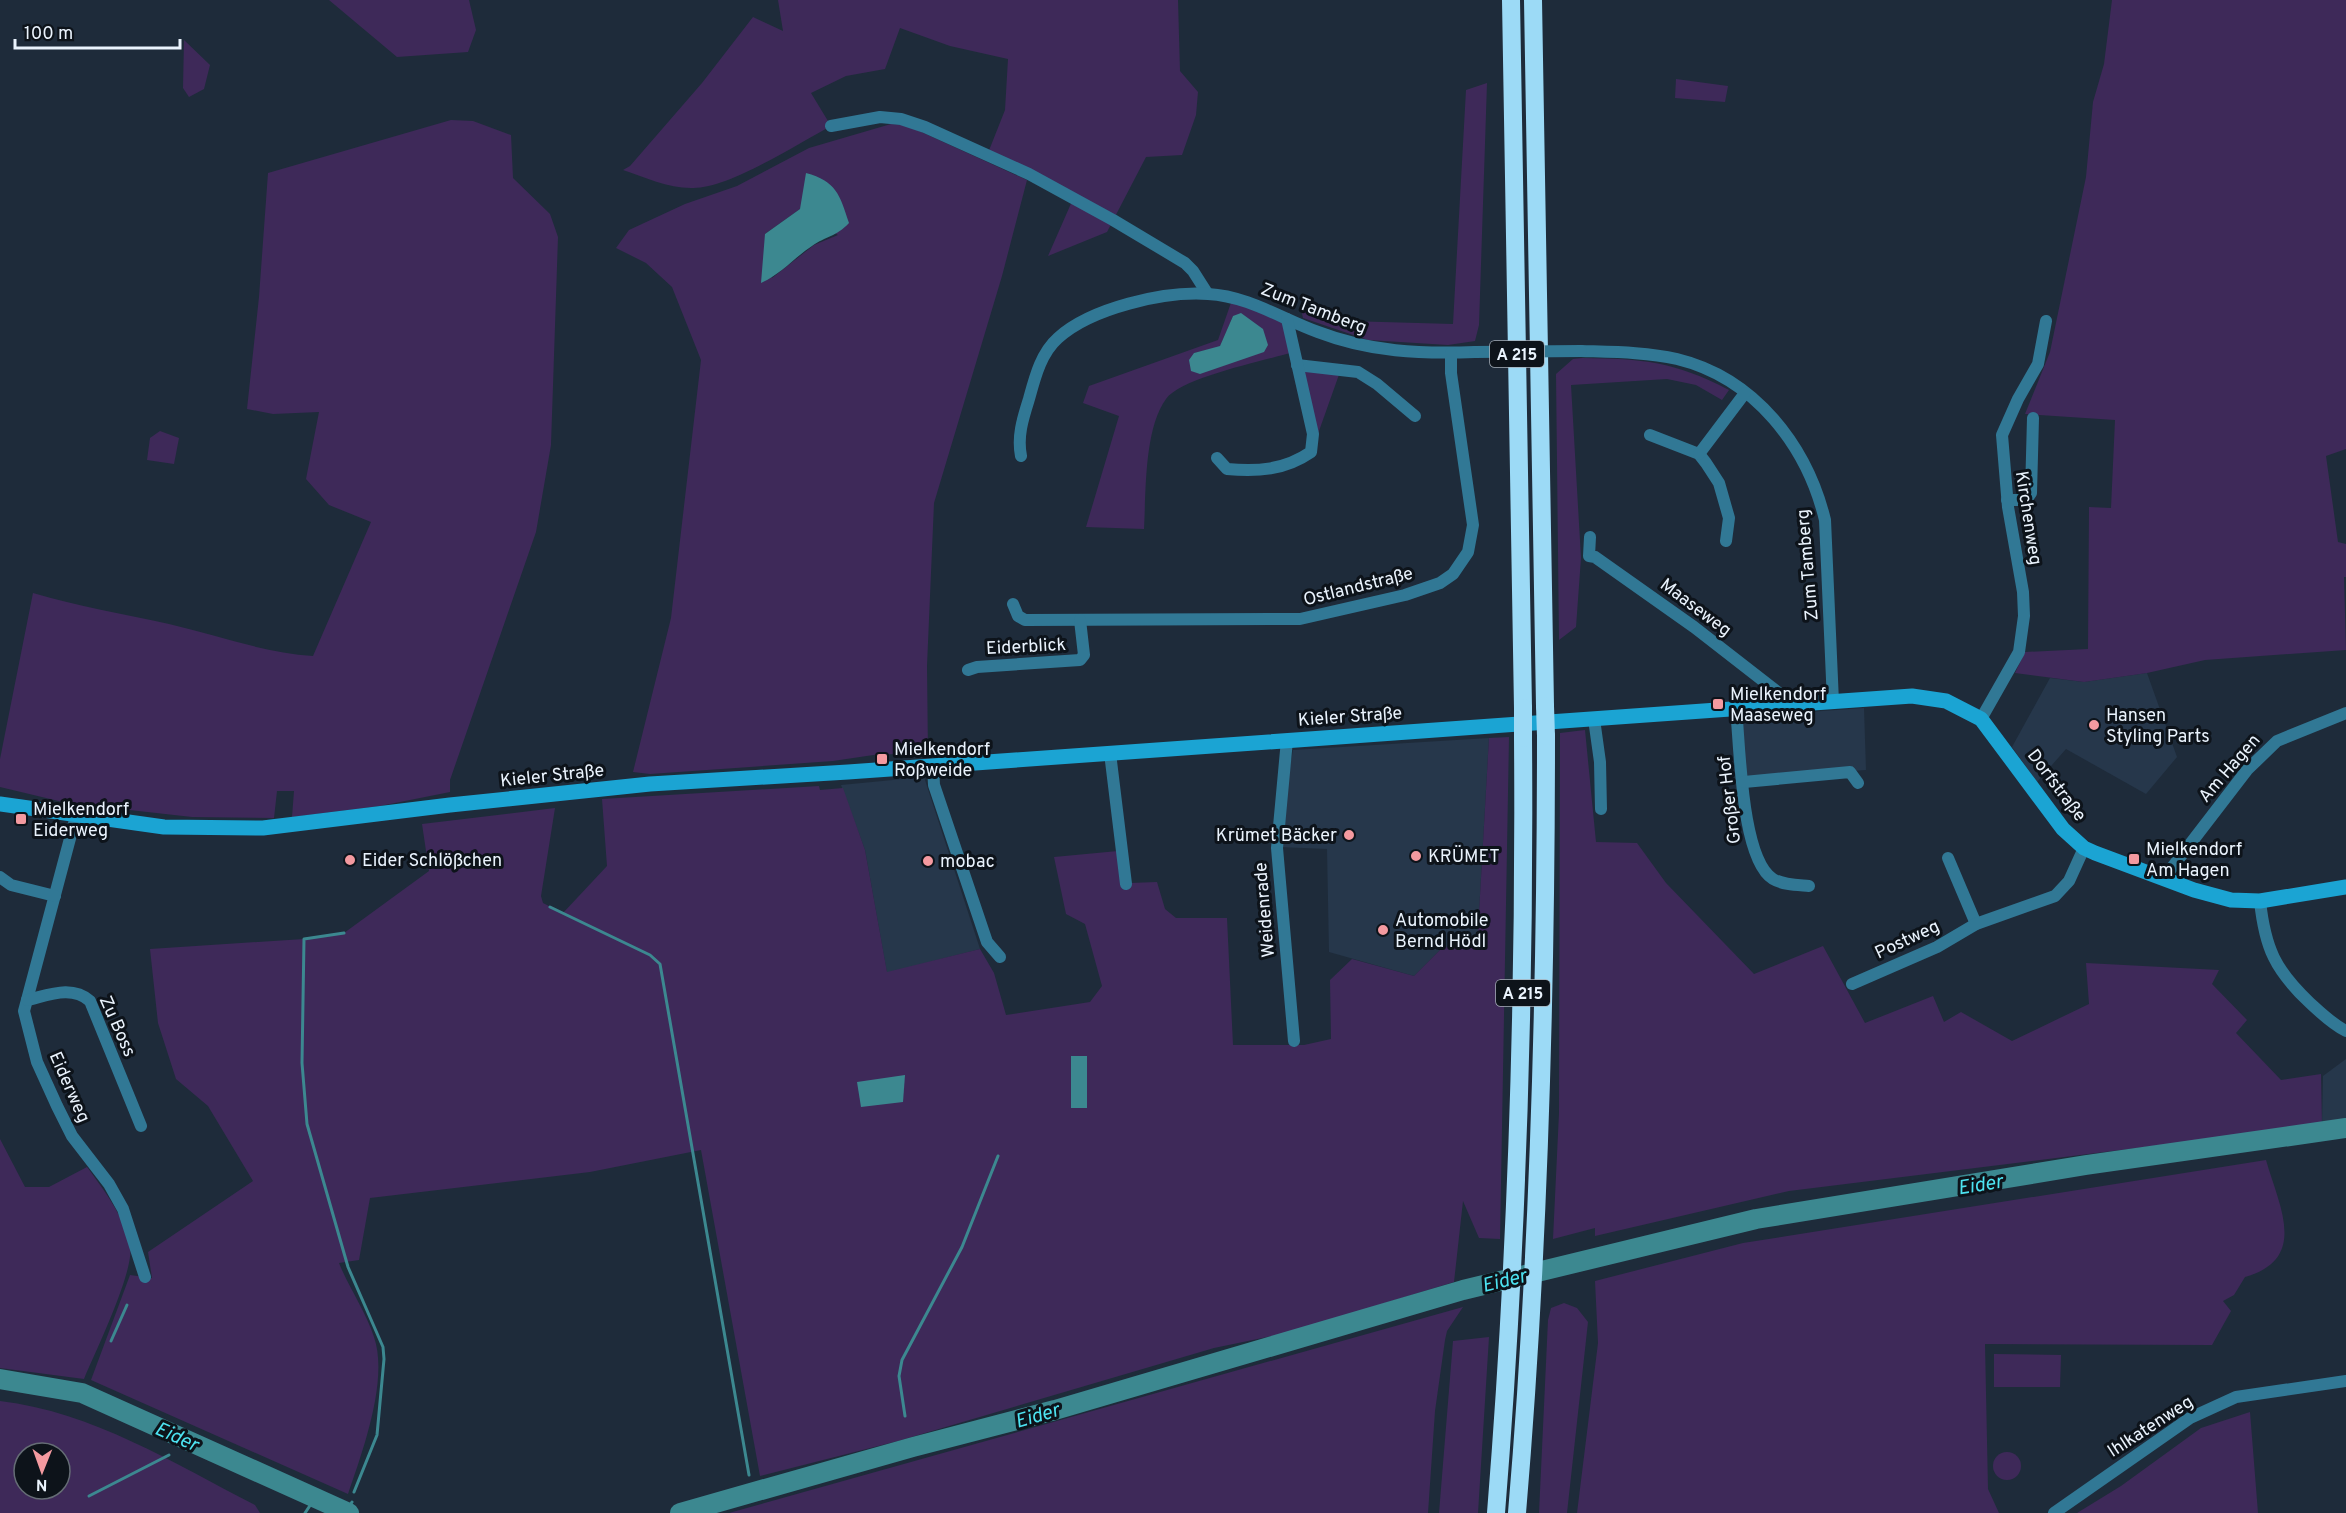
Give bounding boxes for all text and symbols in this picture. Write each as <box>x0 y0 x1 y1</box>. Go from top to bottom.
scale bar <box>15 12 180 50</box>
text: 100 m <box>24 23 73 46</box>
street label: Zum Tamberg <box>1257 279 1370 340</box>
road number: A 215 <box>1490 341 1544 367</box>
street label: Kirchenweg <box>2009 469 2046 567</box>
street label: Zum Tamberg <box>1792 508 1825 622</box>
street label: Ostlandstraße <box>1301 563 1416 612</box>
street label: Maaseweg <box>1655 574 1735 643</box>
street label: Eiderblick <box>985 634 1067 661</box>
place label: Mielkendorf Maaseweg <box>1730 684 1826 728</box>
marker: Mielkendorf Maaseweg <box>1711 697 1725 711</box>
street label: Kieler Straße <box>1297 702 1403 733</box>
place label: Hansen Styling Parts <box>2106 705 2210 749</box>
marker: Hansen Styling Parts <box>2087 718 2101 732</box>
street label: Am Hagen <box>2194 730 2266 808</box>
place label: Mielkendorf Roßweide <box>894 739 990 783</box>
street label: Dorfstraße <box>2021 745 2091 827</box>
marker: Mielkendorf Roßweide <box>875 752 889 766</box>
street label: Großer Hof <box>1714 754 1747 845</box>
street label: Kieler Straße <box>499 760 605 793</box>
place label: Mielkendorf Eiderweg <box>33 799 129 843</box>
marker: Mielkendorf Eiderweg <box>14 812 28 826</box>
place label: Krümet Bäcker <box>1216 825 1337 848</box>
marker: Krümet Bäcker <box>1342 828 1356 842</box>
place label: Mielkendorf Am Hagen <box>2146 839 2242 883</box>
place label: KRÜMET <box>1428 844 1500 869</box>
marker: KRÜMET <box>1409 849 1423 863</box>
place label: Eider Schlößchen <box>362 850 502 873</box>
place label: mobac <box>940 851 995 874</box>
marker: Mielkendorf Am Hagen <box>2127 852 2141 866</box>
marker: Eider Schlößchen <box>343 853 357 867</box>
marker: mobac <box>921 854 935 868</box>
street label: Weidenrade <box>1250 861 1281 958</box>
place label: Automobile Bernd Hödl <box>1395 910 1489 954</box>
street label: Postweg <box>1872 915 1944 965</box>
marker: Automobile Bernd Hödl <box>1376 923 1390 937</box>
road number: A 215 <box>1496 980 1550 1006</box>
street label: Zu Boss <box>93 992 140 1061</box>
street label: Eiderweg <box>43 1049 94 1127</box>
water label: Eider <box>1956 1169 2006 1202</box>
water label: Eider <box>1479 1264 1531 1300</box>
street label: Ihlkatenweg <box>2104 1391 2198 1463</box>
water label: Eider <box>1012 1398 1064 1436</box>
water label: Eider <box>150 1417 203 1459</box>
north arrow <box>12 1441 72 1501</box>
text: N <box>36 1474 48 1494</box>

